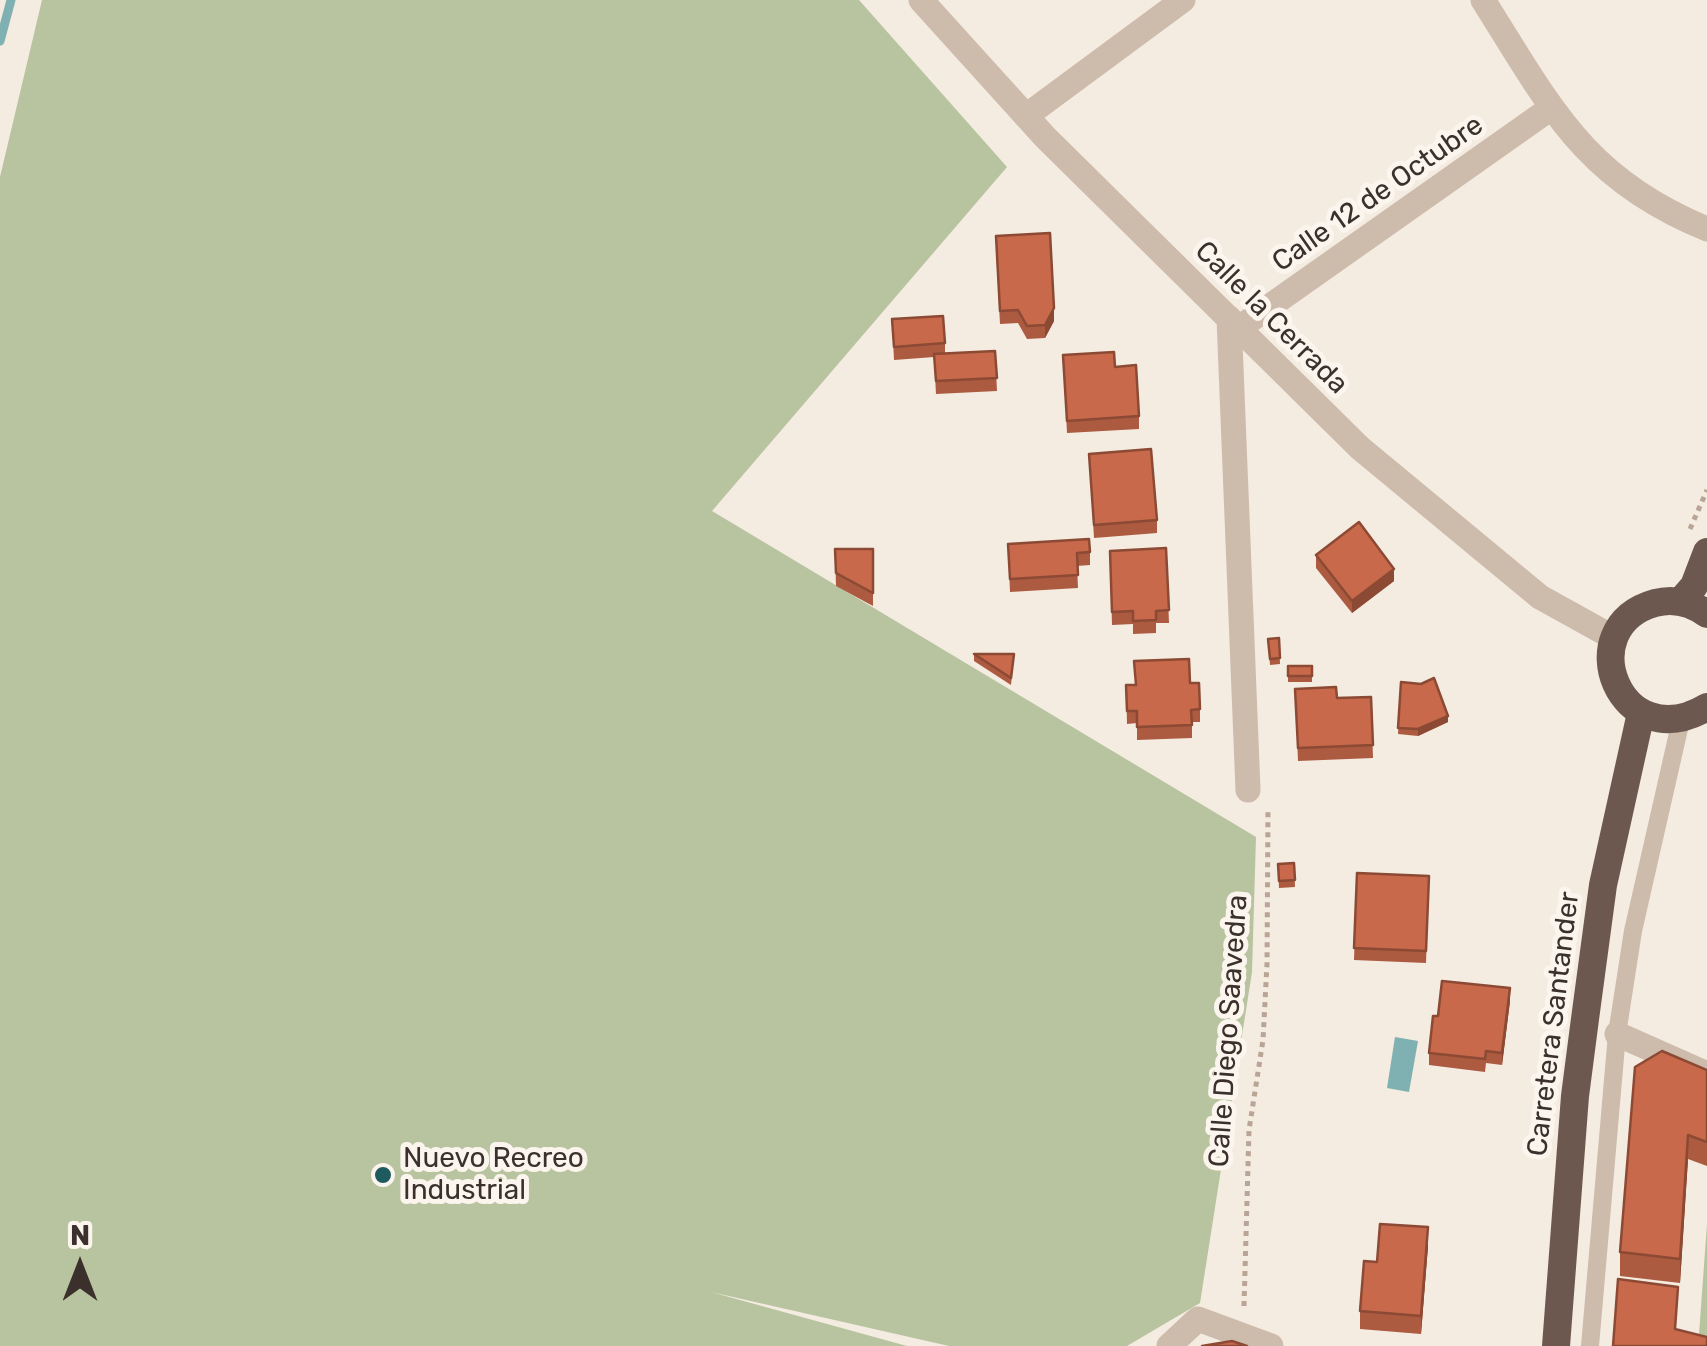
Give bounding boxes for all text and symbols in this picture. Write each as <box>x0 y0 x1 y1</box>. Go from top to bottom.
street label: Calle 12 de Octubre <box>1266 109 1490 279</box>
street label: Calle la Cerrada <box>1188 235 1354 401</box>
street label: Carretera Santander <box>1521 890 1587 1158</box>
street label: Calle Diego Saavedra <box>1203 894 1255 1168</box>
place label: Nuevo Recreo Industrial <box>403 1142 584 1208</box>
marker: Nuevo Recreo Industrial <box>372 1164 394 1186</box>
north arrow <box>30 1216 130 1316</box>
text: N <box>70 1219 90 1252</box>

